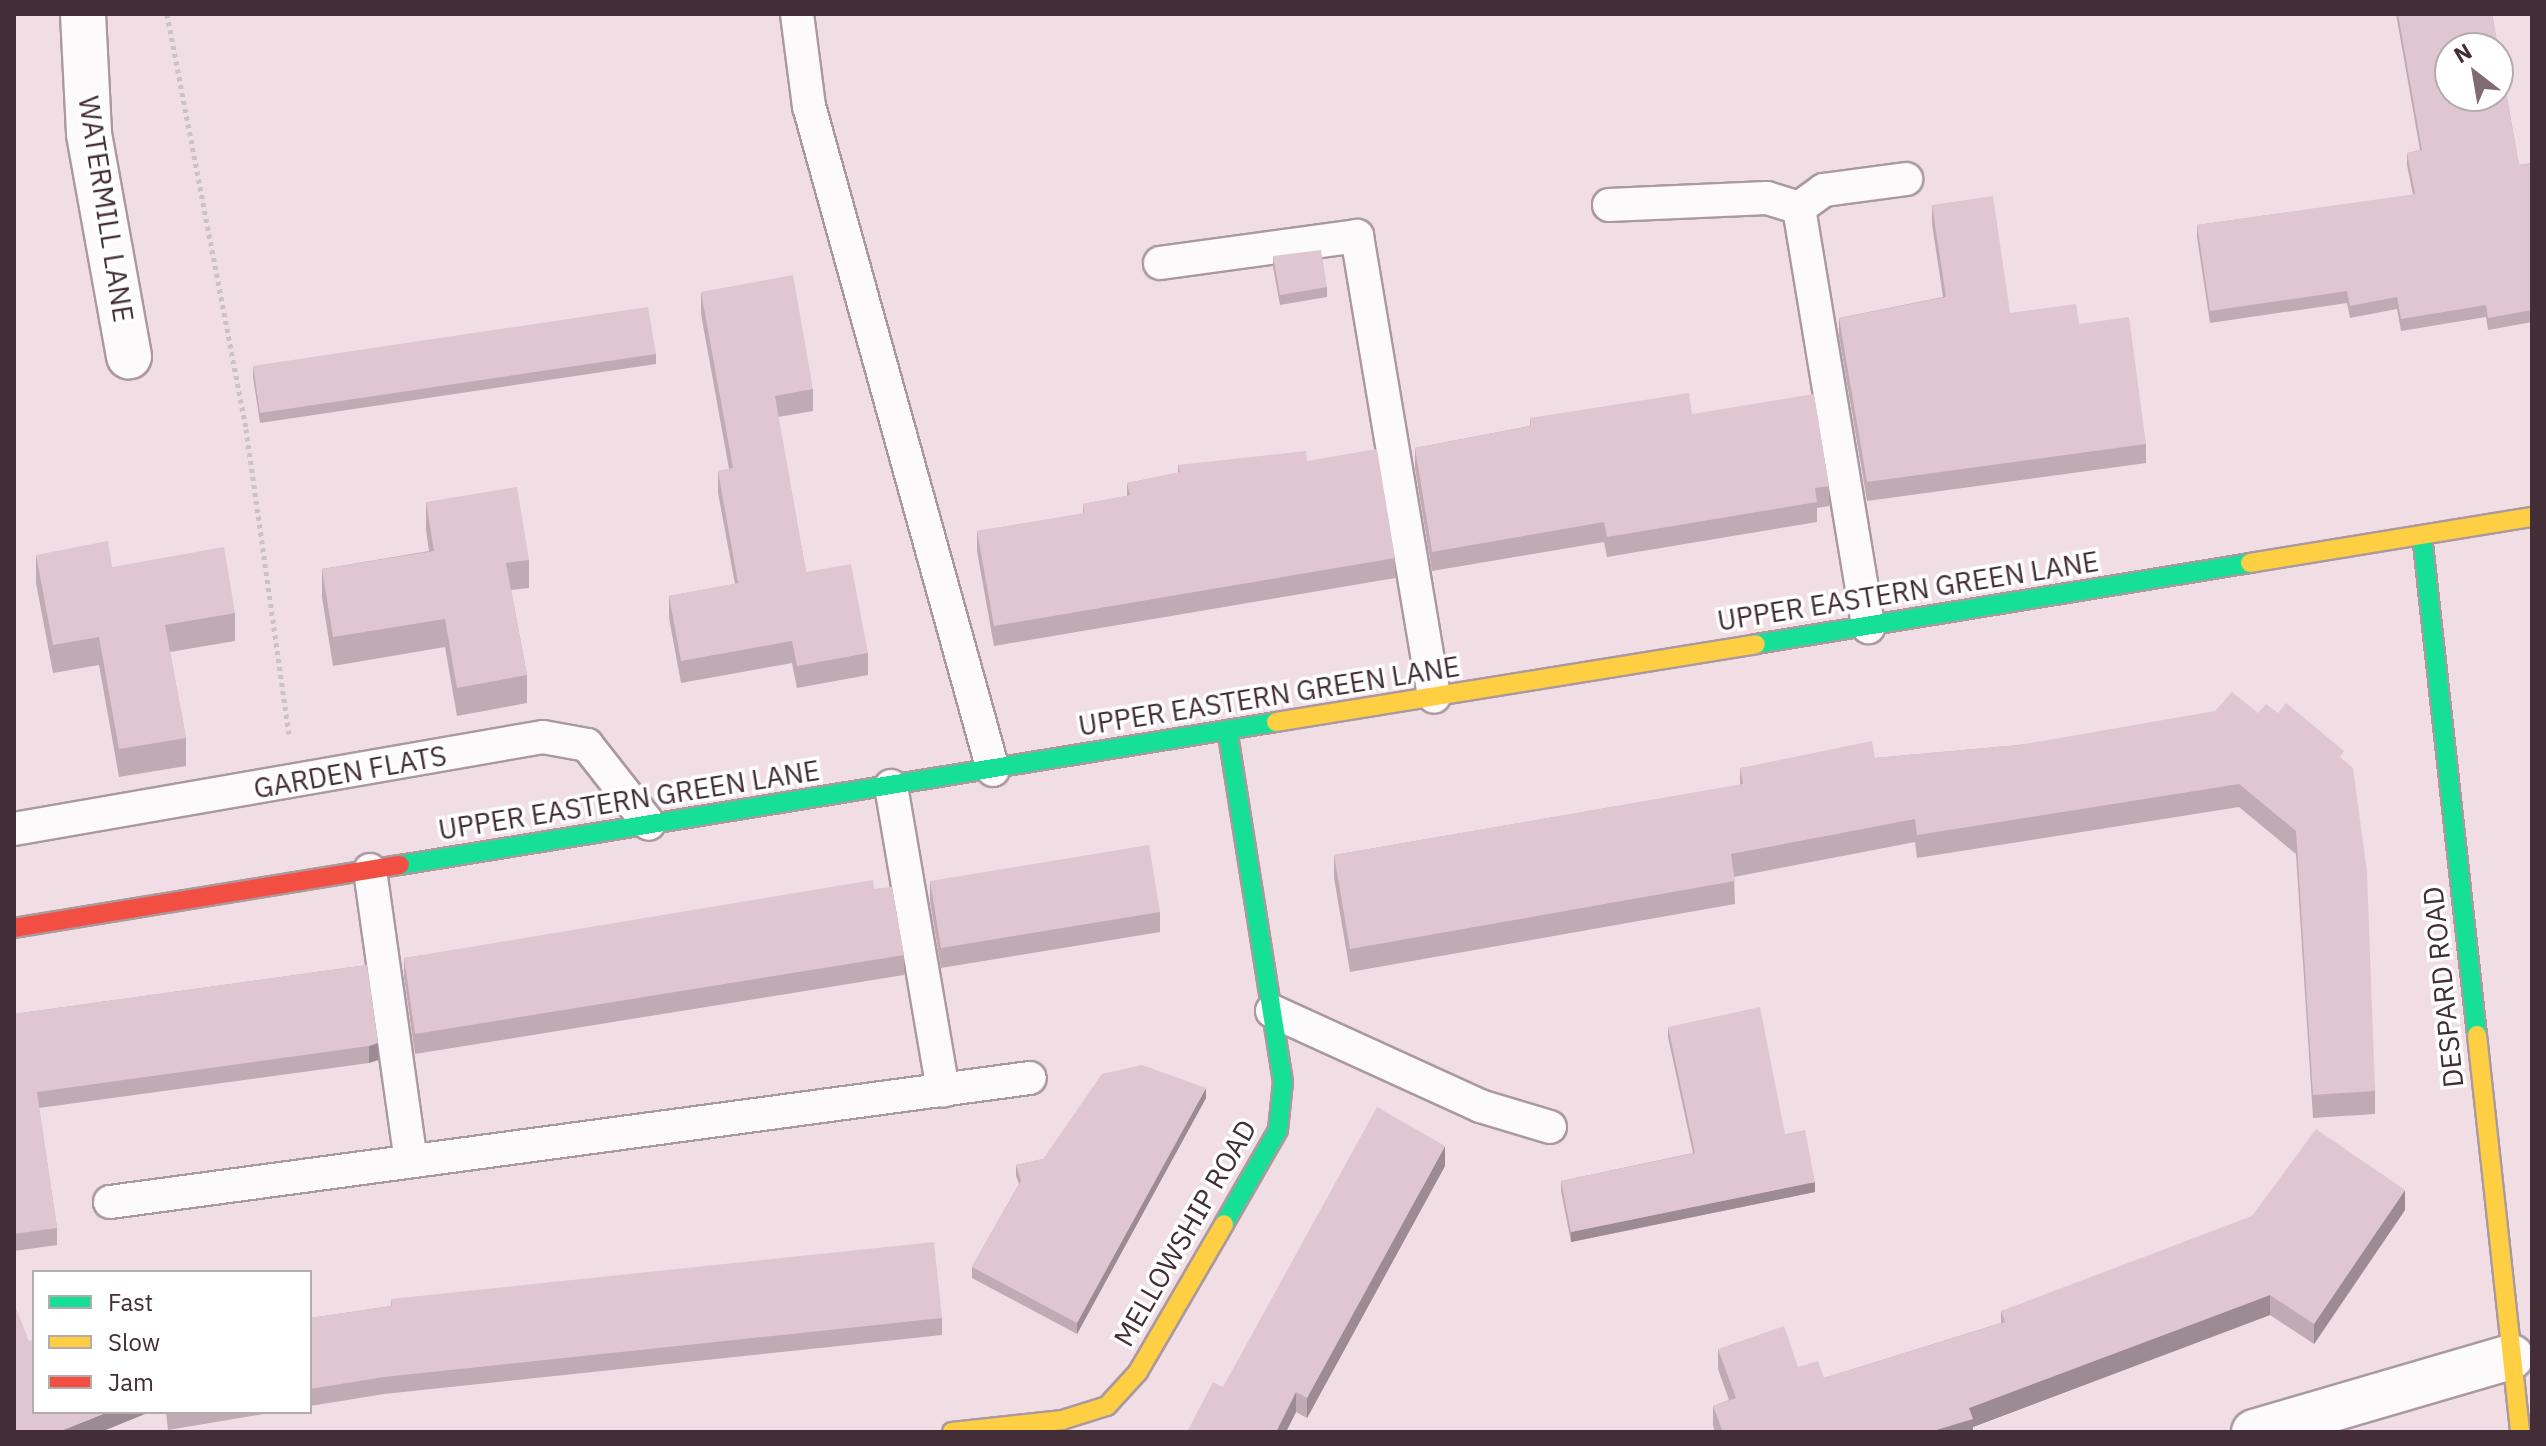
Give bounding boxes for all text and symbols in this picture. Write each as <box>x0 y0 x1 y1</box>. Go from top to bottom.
north arrow <box>2434 32 2514 112</box>
text: N <box>2448 36 2477 69</box>
street label: WATERMILL LANE <box>72 94 140 324</box>
street label: UPPER EASTERN GREEN LANE <box>1715 544 2101 638</box>
street label: UPPER EASTERN GREEN LANE <box>1076 649 1462 743</box>
street label: GARDEN FLATS <box>251 739 449 805</box>
street label: UPPER EASTERN GREEN LANE <box>436 753 822 847</box>
street label: DESPARD ROAD <box>2416 885 2470 1089</box>
street label: MELLOWSHIP ROAD <box>1107 1114 1263 1352</box>
legend <box>32 1270 312 1414</box>
text: Fast <box>108 1286 153 1318</box>
text: Slow <box>108 1326 160 1358</box>
text: Jam <box>108 1366 154 1398</box>

